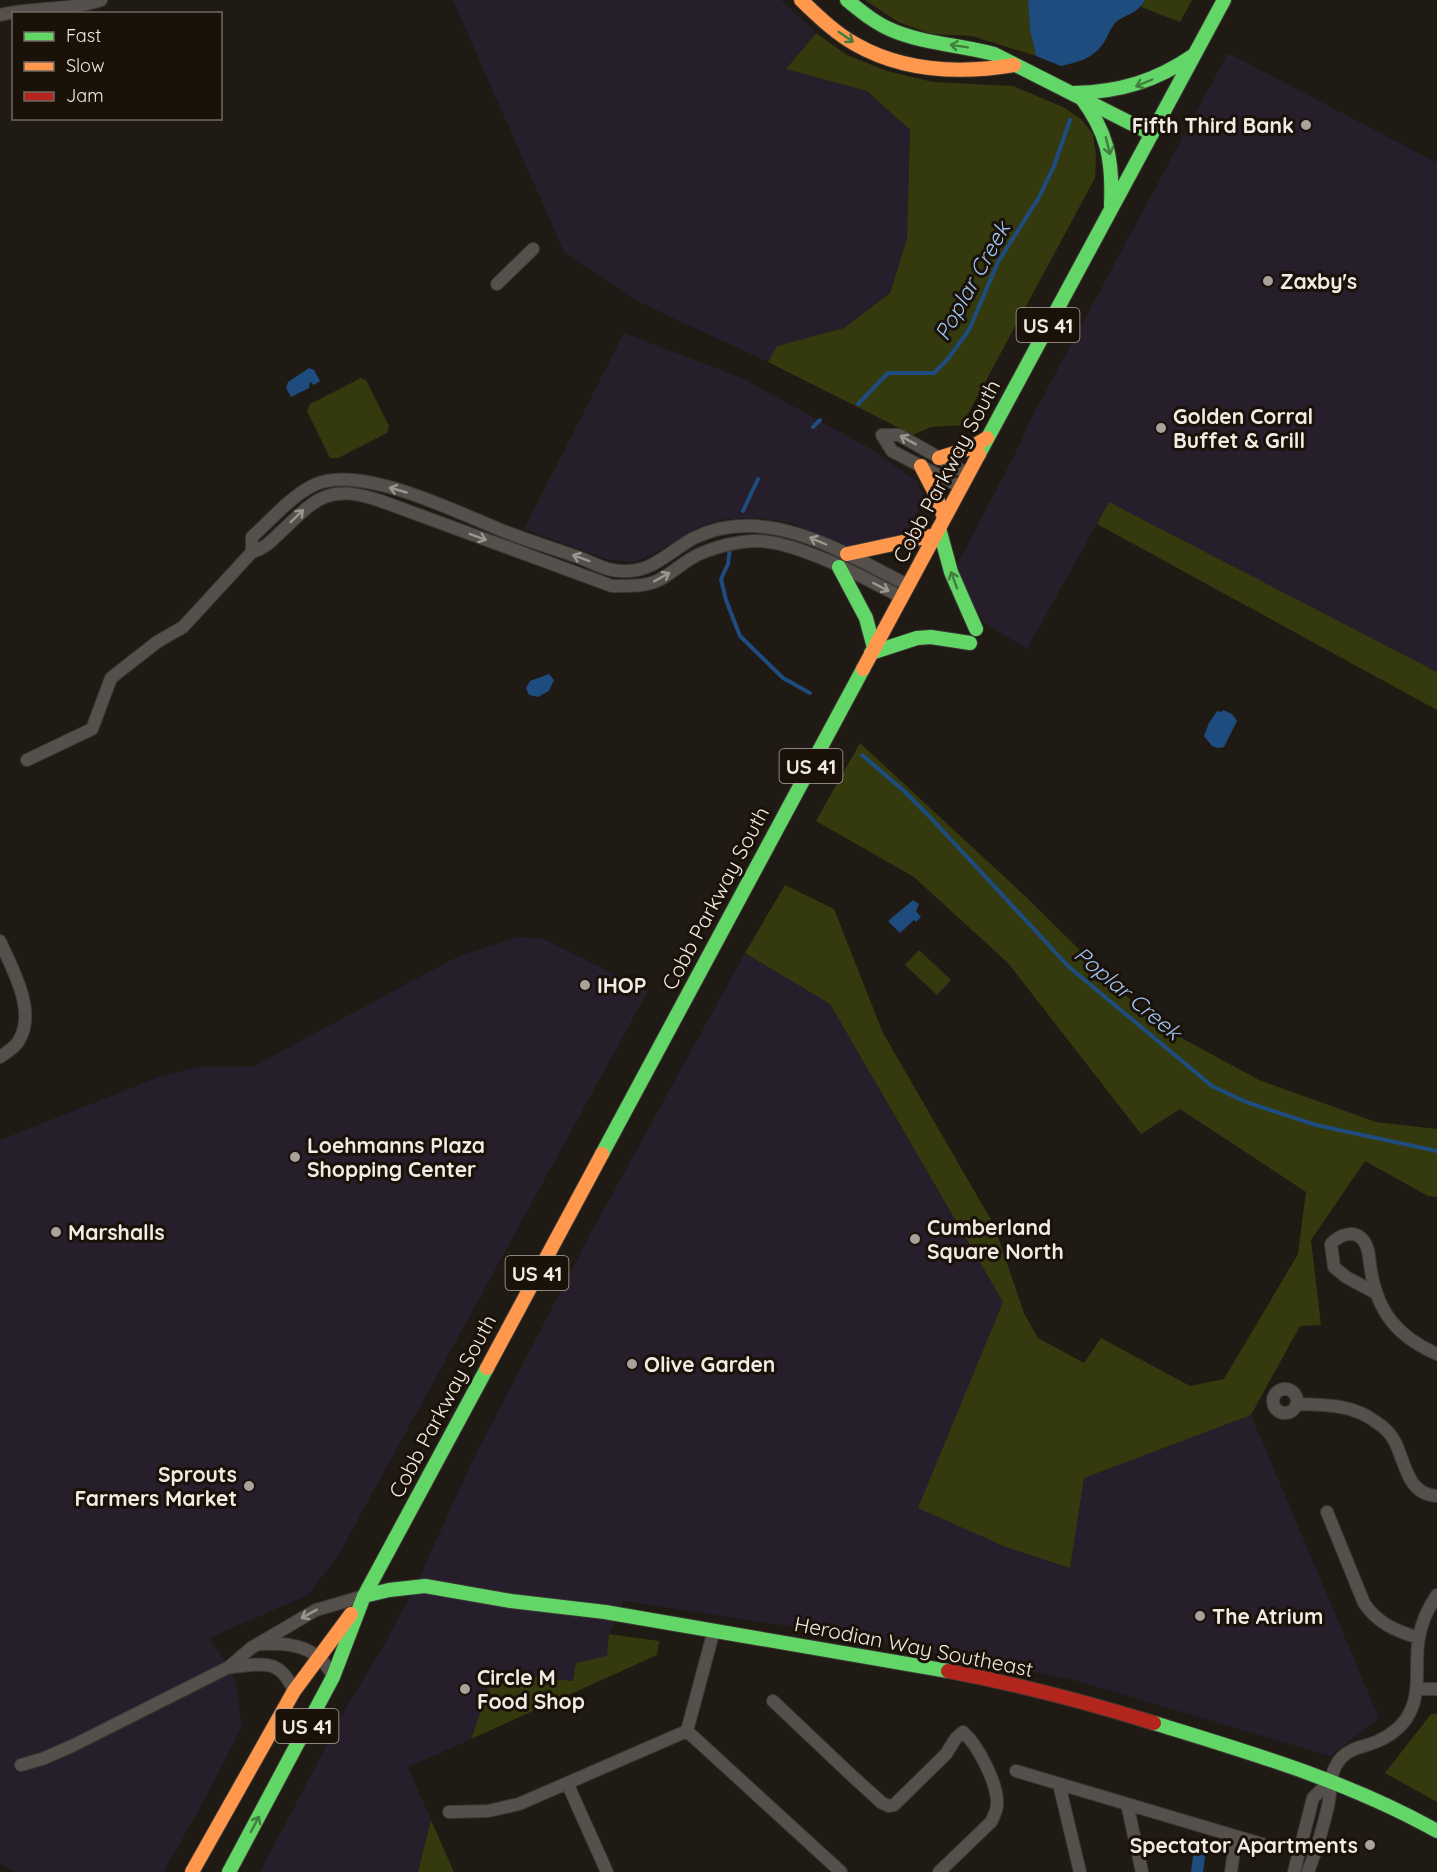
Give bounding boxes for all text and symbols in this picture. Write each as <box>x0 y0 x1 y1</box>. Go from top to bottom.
legend <box>12 12 222 120</box>
text: Fast <box>66 24 101 47</box>
one-way arrow <box>837 31 853 43</box>
one-way arrow <box>949 40 969 51</box>
text: Slow <box>66 54 104 77</box>
one-way arrow <box>1136 78 1154 89</box>
text: Jam <box>66 84 104 107</box>
place label: Fifth Third Bank <box>1132 112 1294 138</box>
marker: Fifth Third Bank <box>1299 118 1313 132</box>
one-way arrow <box>1103 137 1114 156</box>
water label: Poplar Creek <box>928 215 1017 345</box>
place label: Zaxby's <box>1280 268 1357 294</box>
marker: Zaxby's <box>1261 274 1275 288</box>
road number: US 41 <box>1016 308 1080 342</box>
street label: Cobb Parkway South <box>887 375 1005 567</box>
place label: Golden Corral Buffet & Grill <box>1173 403 1313 453</box>
marker: Golden Corral Buffet & Grill <box>1154 421 1168 435</box>
one-way arrow <box>899 434 917 445</box>
one-way arrow <box>389 484 408 495</box>
one-way arrow <box>290 509 305 524</box>
one-way arrow <box>468 532 486 543</box>
one-way arrow <box>809 535 828 546</box>
one-way arrow <box>572 552 590 563</box>
one-way arrow <box>653 571 670 583</box>
one-way arrow <box>948 571 959 589</box>
one-way arrow <box>872 582 890 593</box>
road number: US 41 <box>780 749 842 783</box>
street label: Cobb Parkway South <box>656 802 774 994</box>
water label: Poplar Creek <box>1069 940 1189 1047</box>
place label: IHOP <box>597 972 646 998</box>
marker: IHOP <box>578 978 592 992</box>
place label: Loehmanns Plaza Shopping Center <box>307 1132 485 1182</box>
marker: Loehmanns Plaza Shopping Center <box>288 1150 302 1164</box>
place label: Cumberland Square North <box>927 1214 1064 1264</box>
place label: Marshalls <box>68 1219 165 1245</box>
marker: Marshalls <box>49 1225 63 1239</box>
marker: Cumberland Square North <box>908 1232 922 1246</box>
road number: US 41 <box>506 1256 568 1290</box>
street label: Cobb Parkway South <box>383 1310 501 1502</box>
place label: Olive Garden <box>644 1351 775 1377</box>
marker: Olive Garden <box>625 1357 639 1371</box>
place label: Sprouts Farmers Market <box>74 1461 237 1511</box>
marker: Sprouts Farmers Market <box>242 1479 256 1493</box>
place label: The Atrium <box>1212 1603 1323 1629</box>
one-way arrow <box>301 1609 318 1621</box>
marker: The Atrium <box>1193 1609 1207 1623</box>
street label: Herodian Way Southeast <box>792 1610 1036 1682</box>
place label: Circle M Food Shop <box>477 1664 585 1714</box>
marker: Circle M Food Shop <box>458 1682 472 1696</box>
road number: US 41 <box>276 1709 338 1743</box>
one-way arrow <box>250 1815 261 1833</box>
place label: Spectator Apartments <box>1130 1832 1358 1858</box>
marker: Spectator Apartments <box>1363 1838 1377 1852</box>

